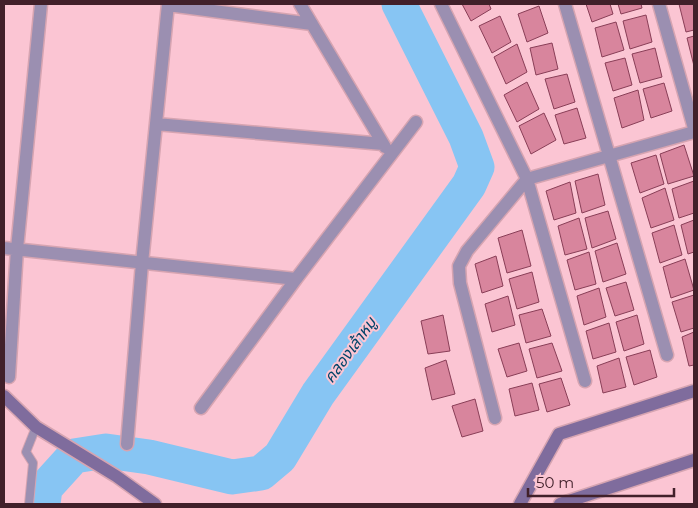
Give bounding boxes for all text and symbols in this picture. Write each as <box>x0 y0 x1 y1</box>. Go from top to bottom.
water label: คลองเล้าหมู <box>320 313 382 387</box>
scale bar <box>528 466 674 498</box>
text: 50 m <box>536 473 574 492</box>

